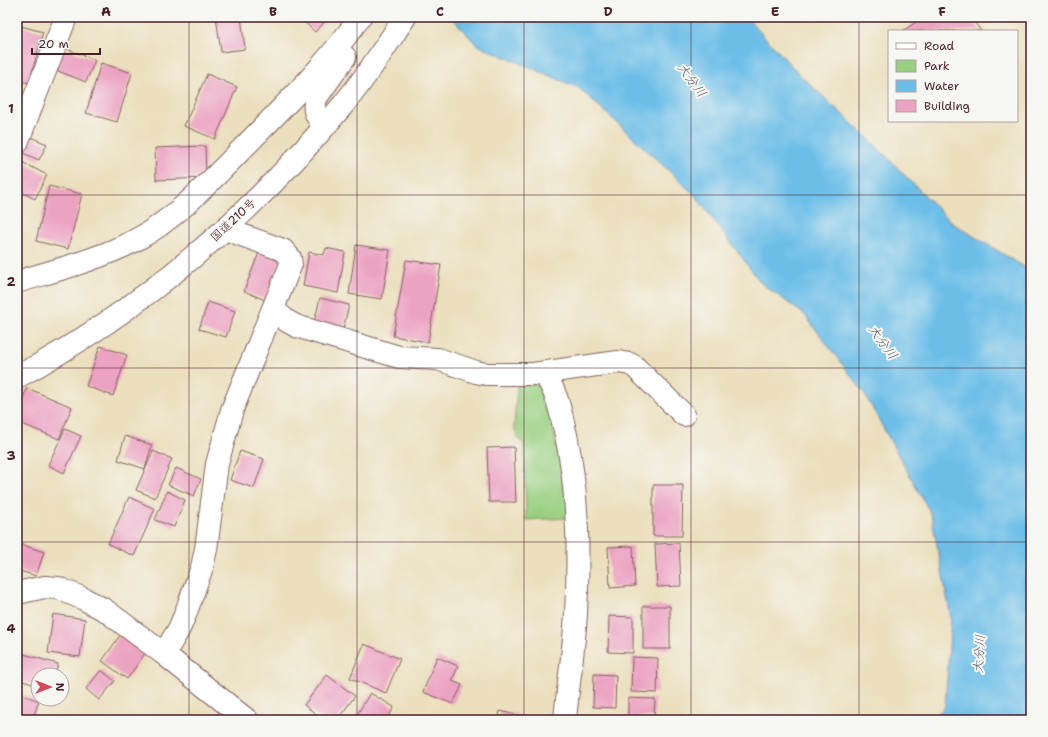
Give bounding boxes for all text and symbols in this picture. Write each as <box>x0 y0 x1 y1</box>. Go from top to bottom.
text: A <box>101 3 111 20</box>
text: B <box>269 3 277 20</box>
text: C <box>436 3 444 20</box>
text: D <box>603 3 613 20</box>
text: E <box>771 3 780 20</box>
text: F <box>938 3 946 20</box>
scale bar <box>32 30 100 56</box>
legend <box>888 30 1018 122</box>
text: 20 m <box>38 36 69 52</box>
text: Road <box>924 38 955 54</box>
text: Park <box>924 58 950 74</box>
water label: 大分川 <box>673 59 711 101</box>
text: Water <box>924 78 960 94</box>
text: Building <box>924 98 970 114</box>
text: 1 <box>8 100 14 117</box>
street label: 国道210号 <box>207 195 259 245</box>
text: 2 <box>6 273 16 290</box>
water label: 大分川 <box>865 321 901 363</box>
text: 3 <box>6 447 16 464</box>
text: 4 <box>6 620 16 637</box>
water label: 大分川 <box>969 634 989 674</box>
north arrow <box>30 667 70 707</box>
text: N <box>52 683 67 692</box>

